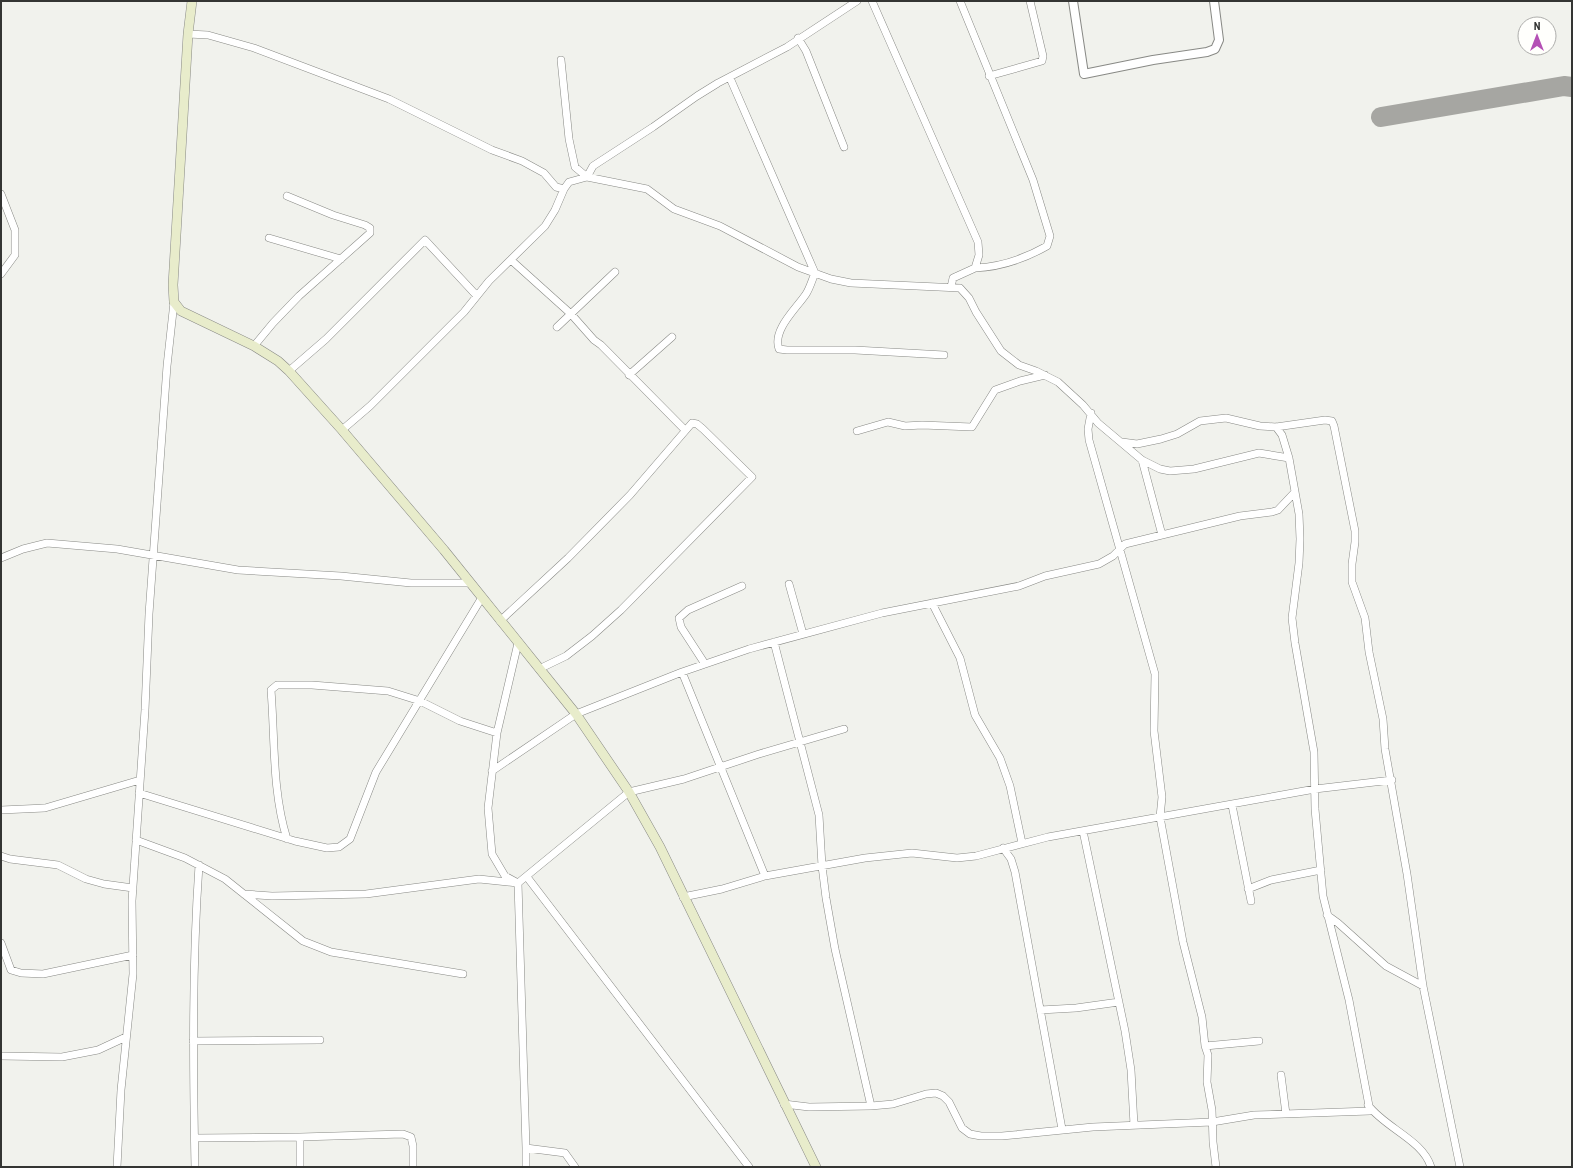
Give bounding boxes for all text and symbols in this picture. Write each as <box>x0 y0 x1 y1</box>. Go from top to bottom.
north arrow <box>1517 16 1557 56</box>
text: N <box>1534 20 1541 33</box>

